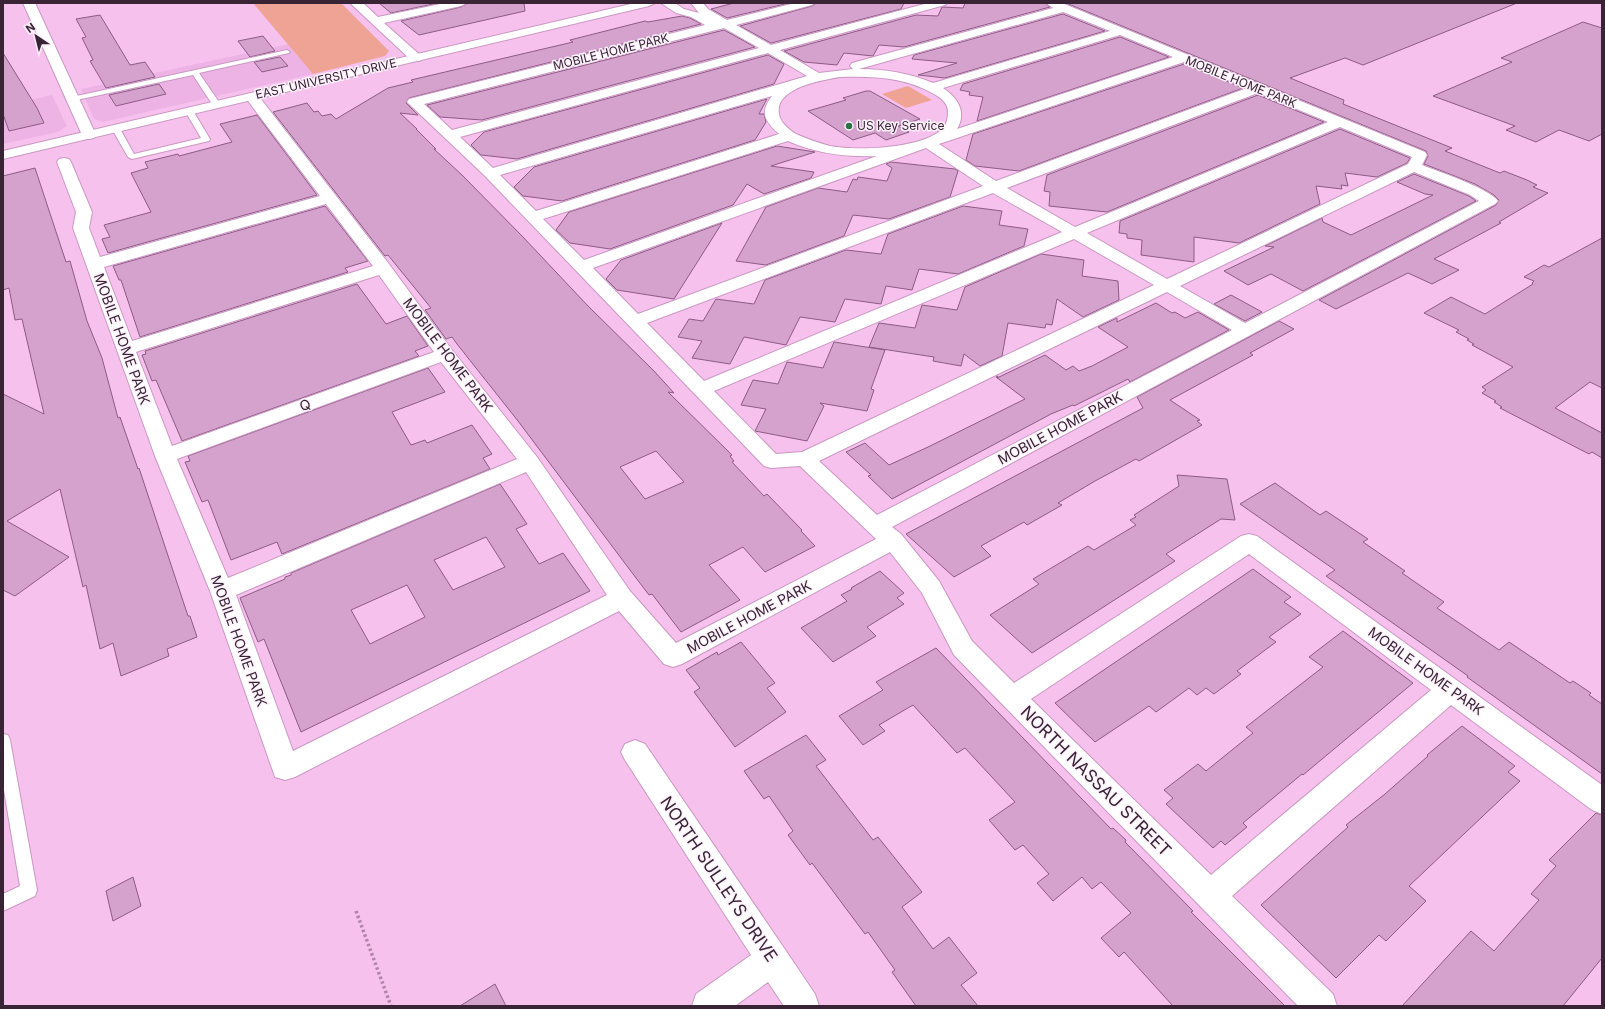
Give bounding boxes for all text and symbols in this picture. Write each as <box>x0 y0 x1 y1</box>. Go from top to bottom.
north arrow <box>16 16 56 56</box>
text: N <box>23 20 38 36</box>
street label: MOBILE HOME PARK <box>551 30 670 73</box>
street label: MOBILE HOME PARK <box>1183 52 1299 111</box>
street label: EAST UNIVERSITY DRIVE <box>254 55 398 102</box>
place label: US Key Service <box>857 118 944 133</box>
marker: US Key Service <box>844 121 854 131</box>
street label: MOBILE HOME PARK <box>91 271 154 407</box>
street label: MOBILE HOME PARK <box>400 294 497 416</box>
street label: MOBILE HOME PARK <box>995 387 1125 468</box>
street label: Q <box>297 395 313 414</box>
street label: MOBILE HOME PARK <box>208 573 271 709</box>
street label: MOBILE HOME PARK <box>684 576 814 657</box>
street label: MOBILE HOME PARK <box>1365 623 1488 719</box>
street label: NORTH NASSAU STREET <box>1017 702 1175 860</box>
street label: NORTH SULLEYS DRIVE <box>656 793 782 965</box>

